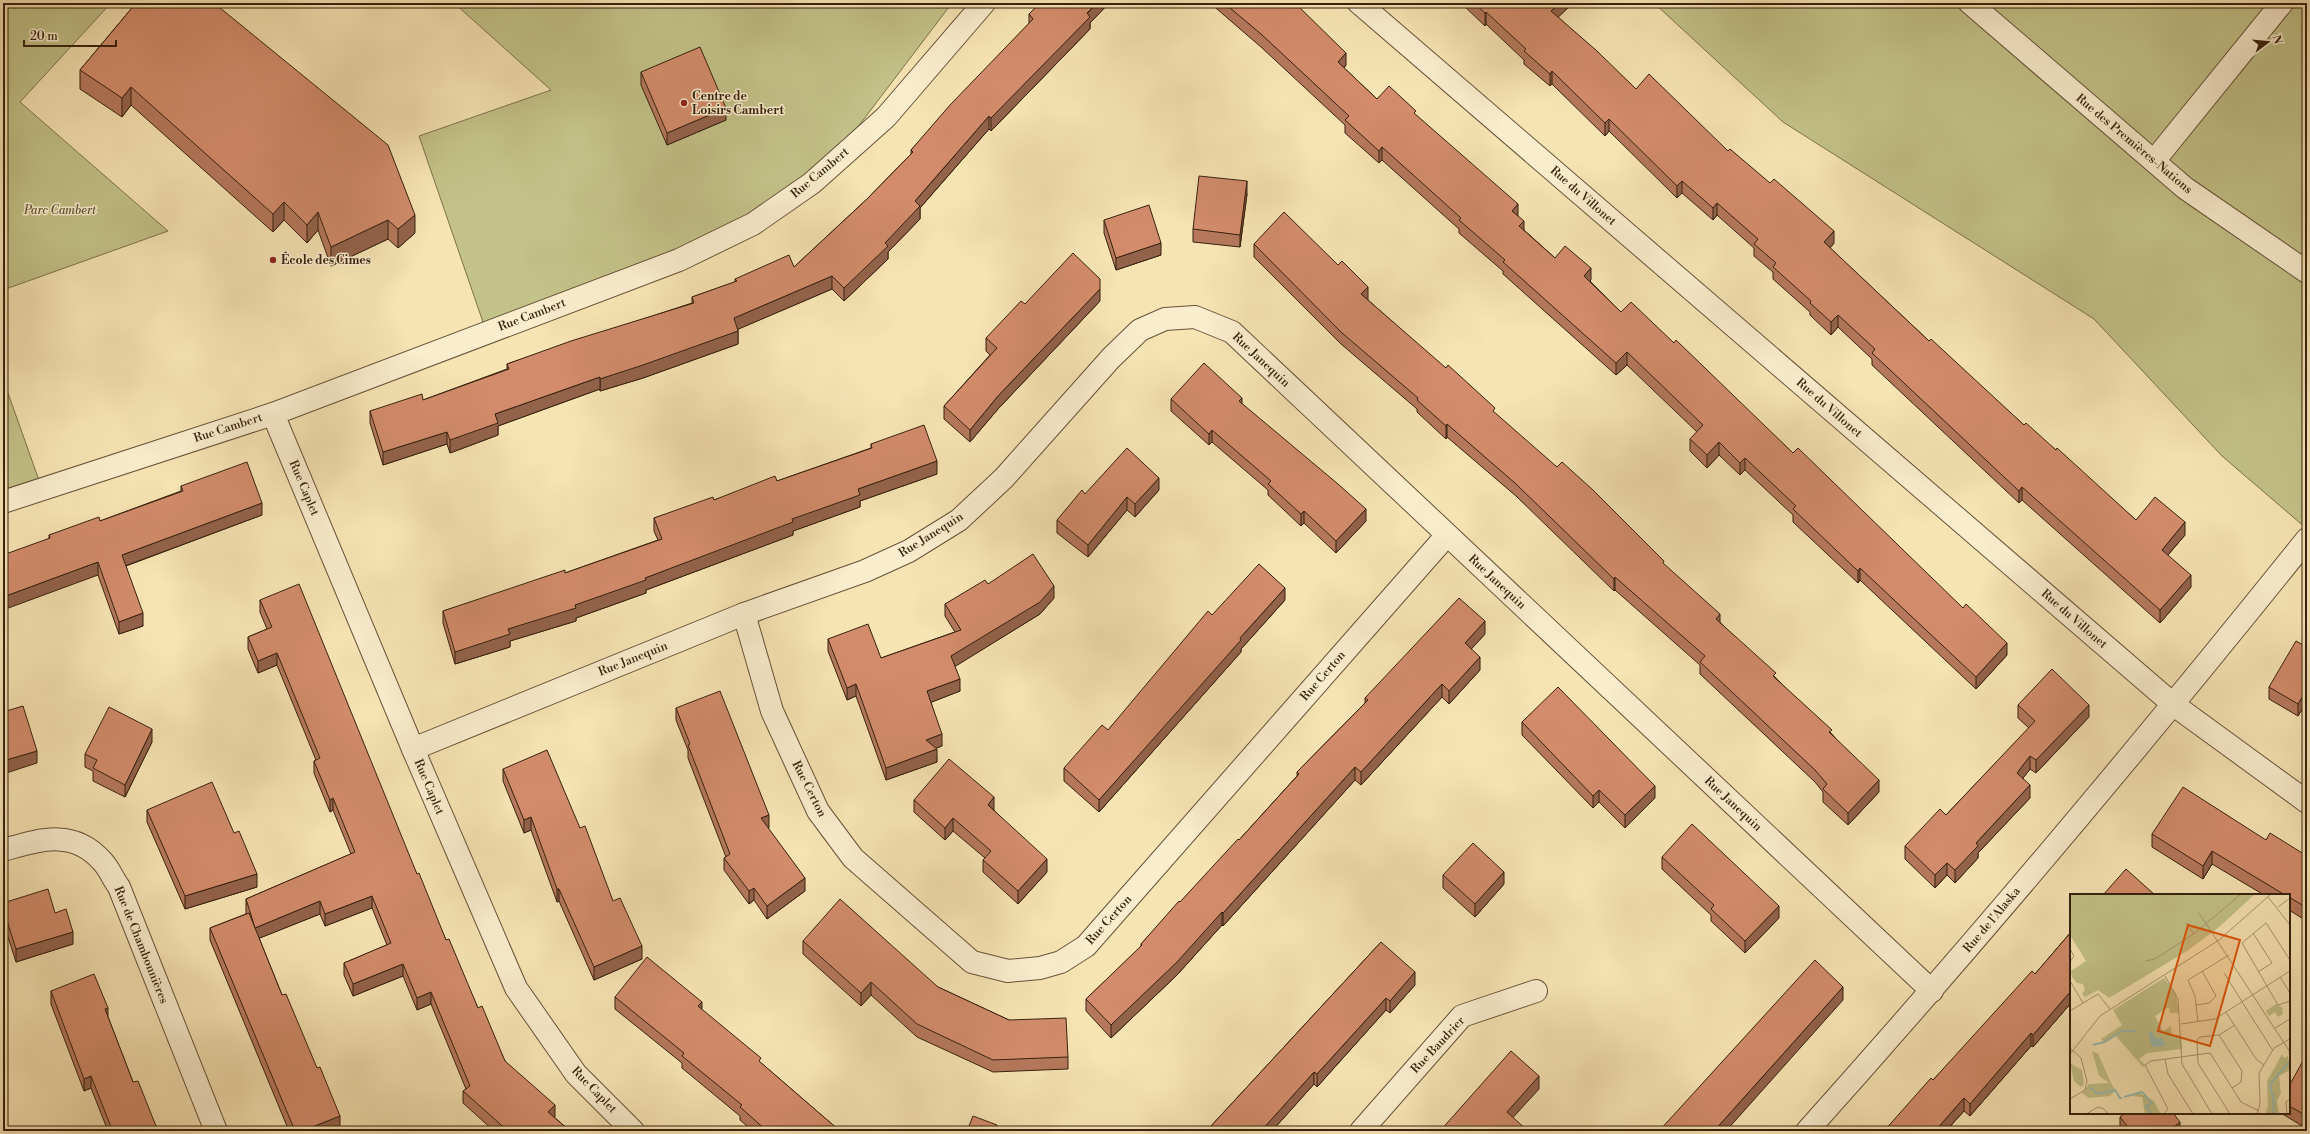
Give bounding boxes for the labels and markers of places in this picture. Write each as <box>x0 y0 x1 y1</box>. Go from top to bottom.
place label: Centre de Loisirs Cambert <box>692 89 784 118</box>
marker: Centre de Loisirs Cambert <box>679 98 689 108</box>
place label: École des Cimes <box>281 251 371 268</box>
marker: École des Cimes <box>268 255 278 265</box>

